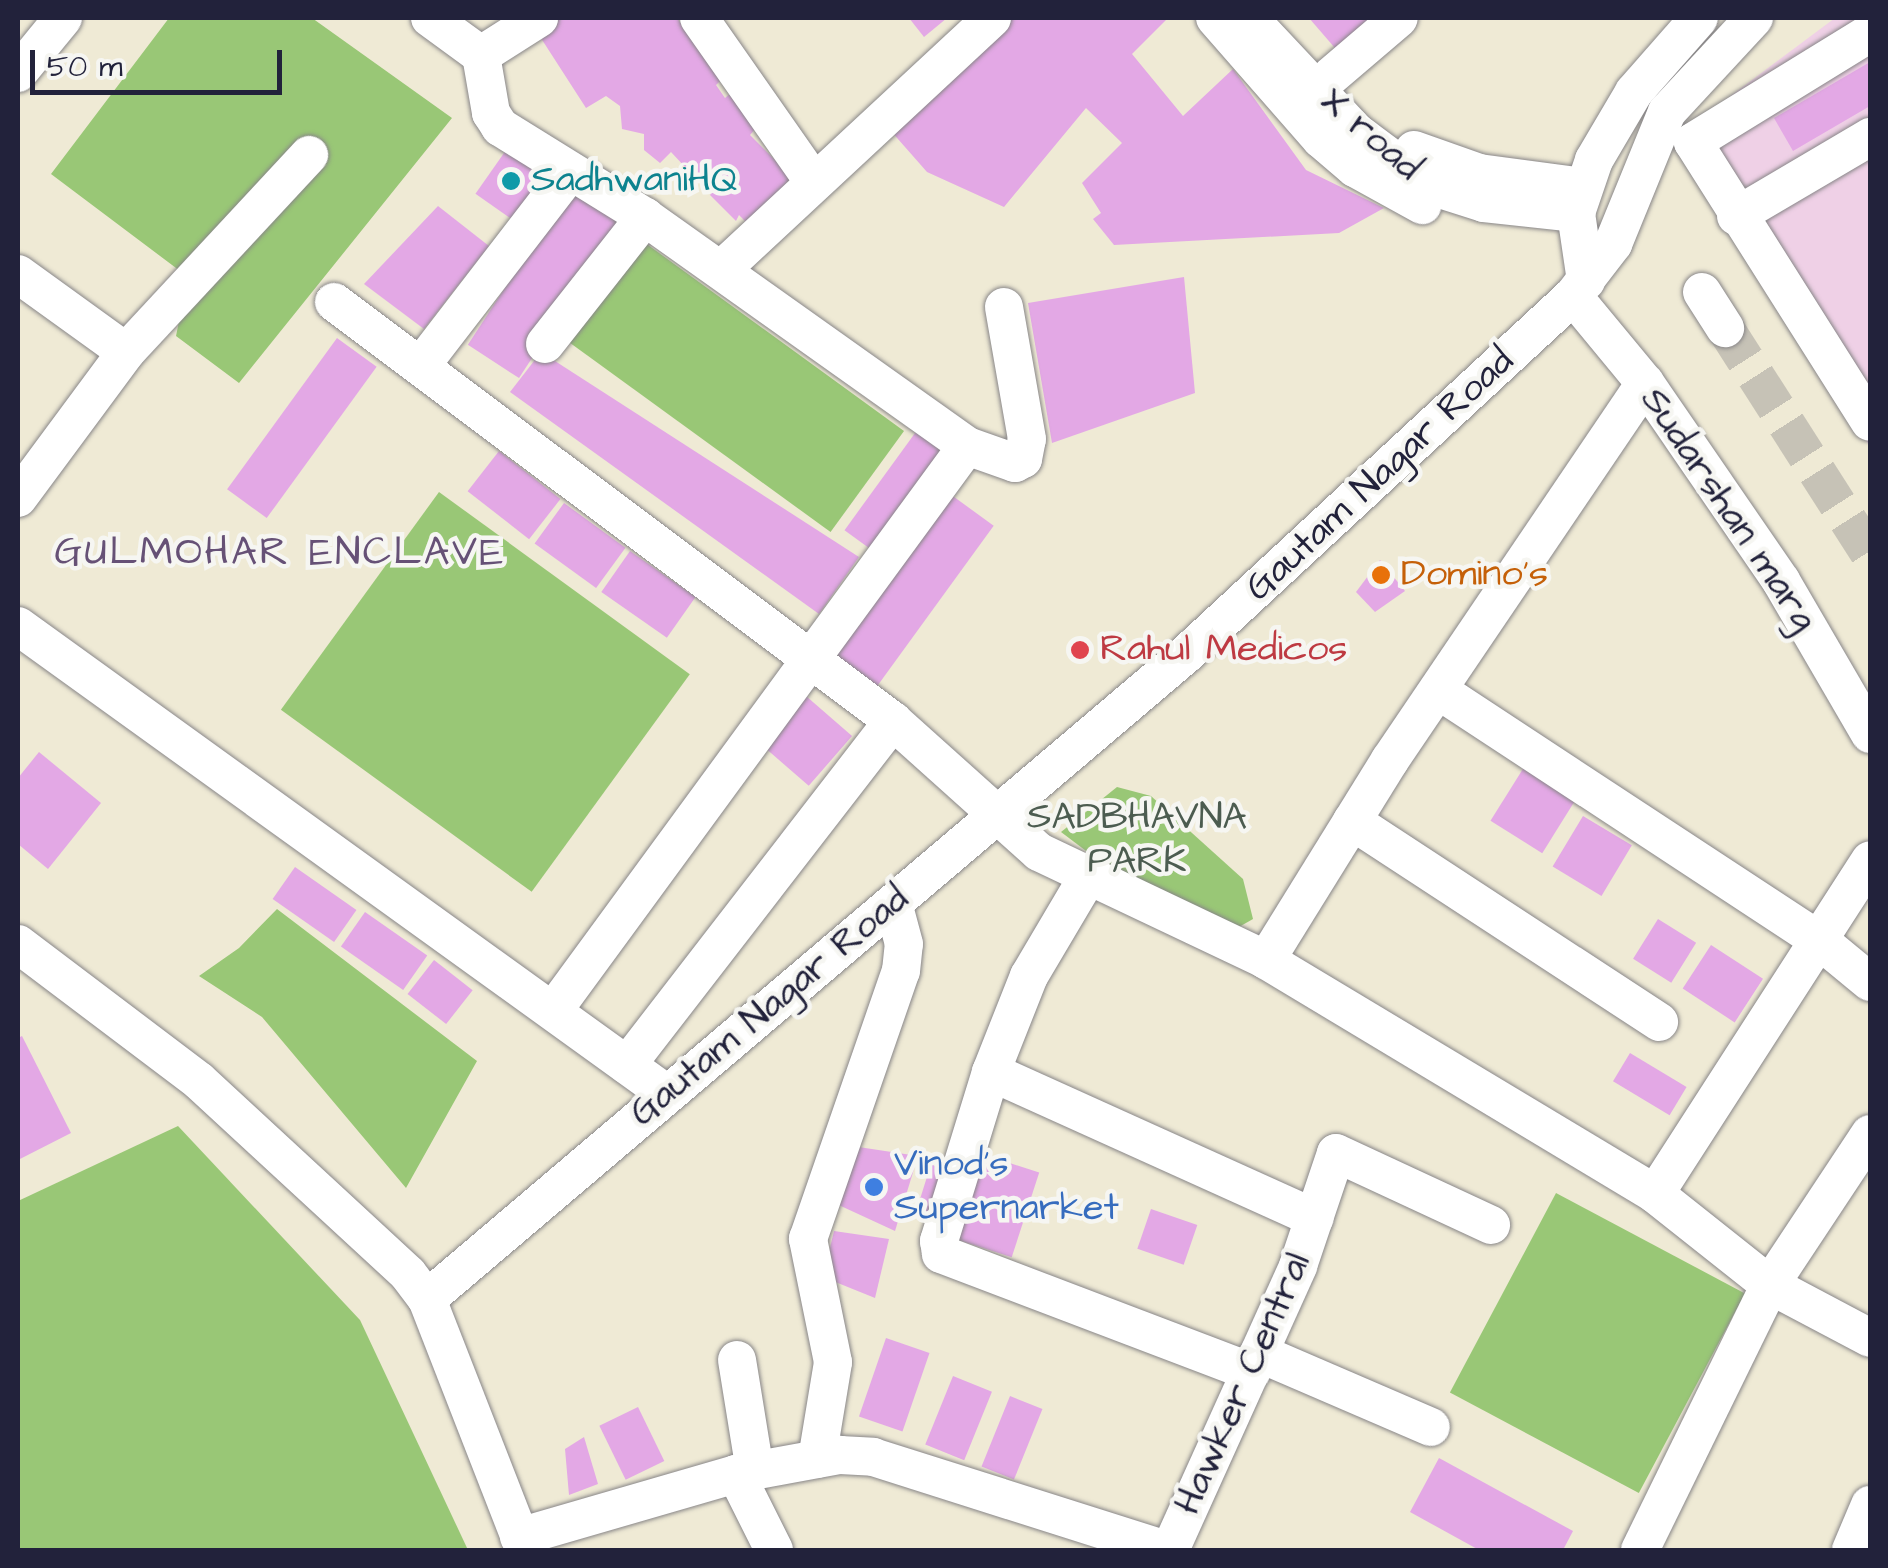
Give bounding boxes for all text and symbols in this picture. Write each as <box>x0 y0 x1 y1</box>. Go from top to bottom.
scale bar <box>35 30 288 92</box>
text: 50 m <box>47 46 123 88</box>
street label: X road <box>1310 79 1430 191</box>
place label: SadhwaniHQ <box>531 158 738 204</box>
marker: SadhwaniHQ <box>500 170 522 192</box>
street label: Gautam Nagar Road <box>1236 339 1524 611</box>
street label: Sudarshan marg <box>1630 379 1826 641</box>
district label: GULMOHAR ENCLAVE <box>54 529 506 577</box>
place label: Domino's <box>1401 552 1548 598</box>
marker: Domino's <box>1370 564 1392 586</box>
place label: Rahul Medicos <box>1100 627 1347 673</box>
marker: Rahul Medicos <box>1069 639 1091 661</box>
park label: SADBHAVNA PARK <box>1027 795 1247 884</box>
street label: Gautam Nagar Road <box>621 877 919 1137</box>
place label: Vinod's Supernarket <box>894 1142 1119 1232</box>
marker: Vinod's Supernarket <box>863 1176 885 1198</box>
street label: Hawker Central <box>1166 1246 1322 1522</box>

